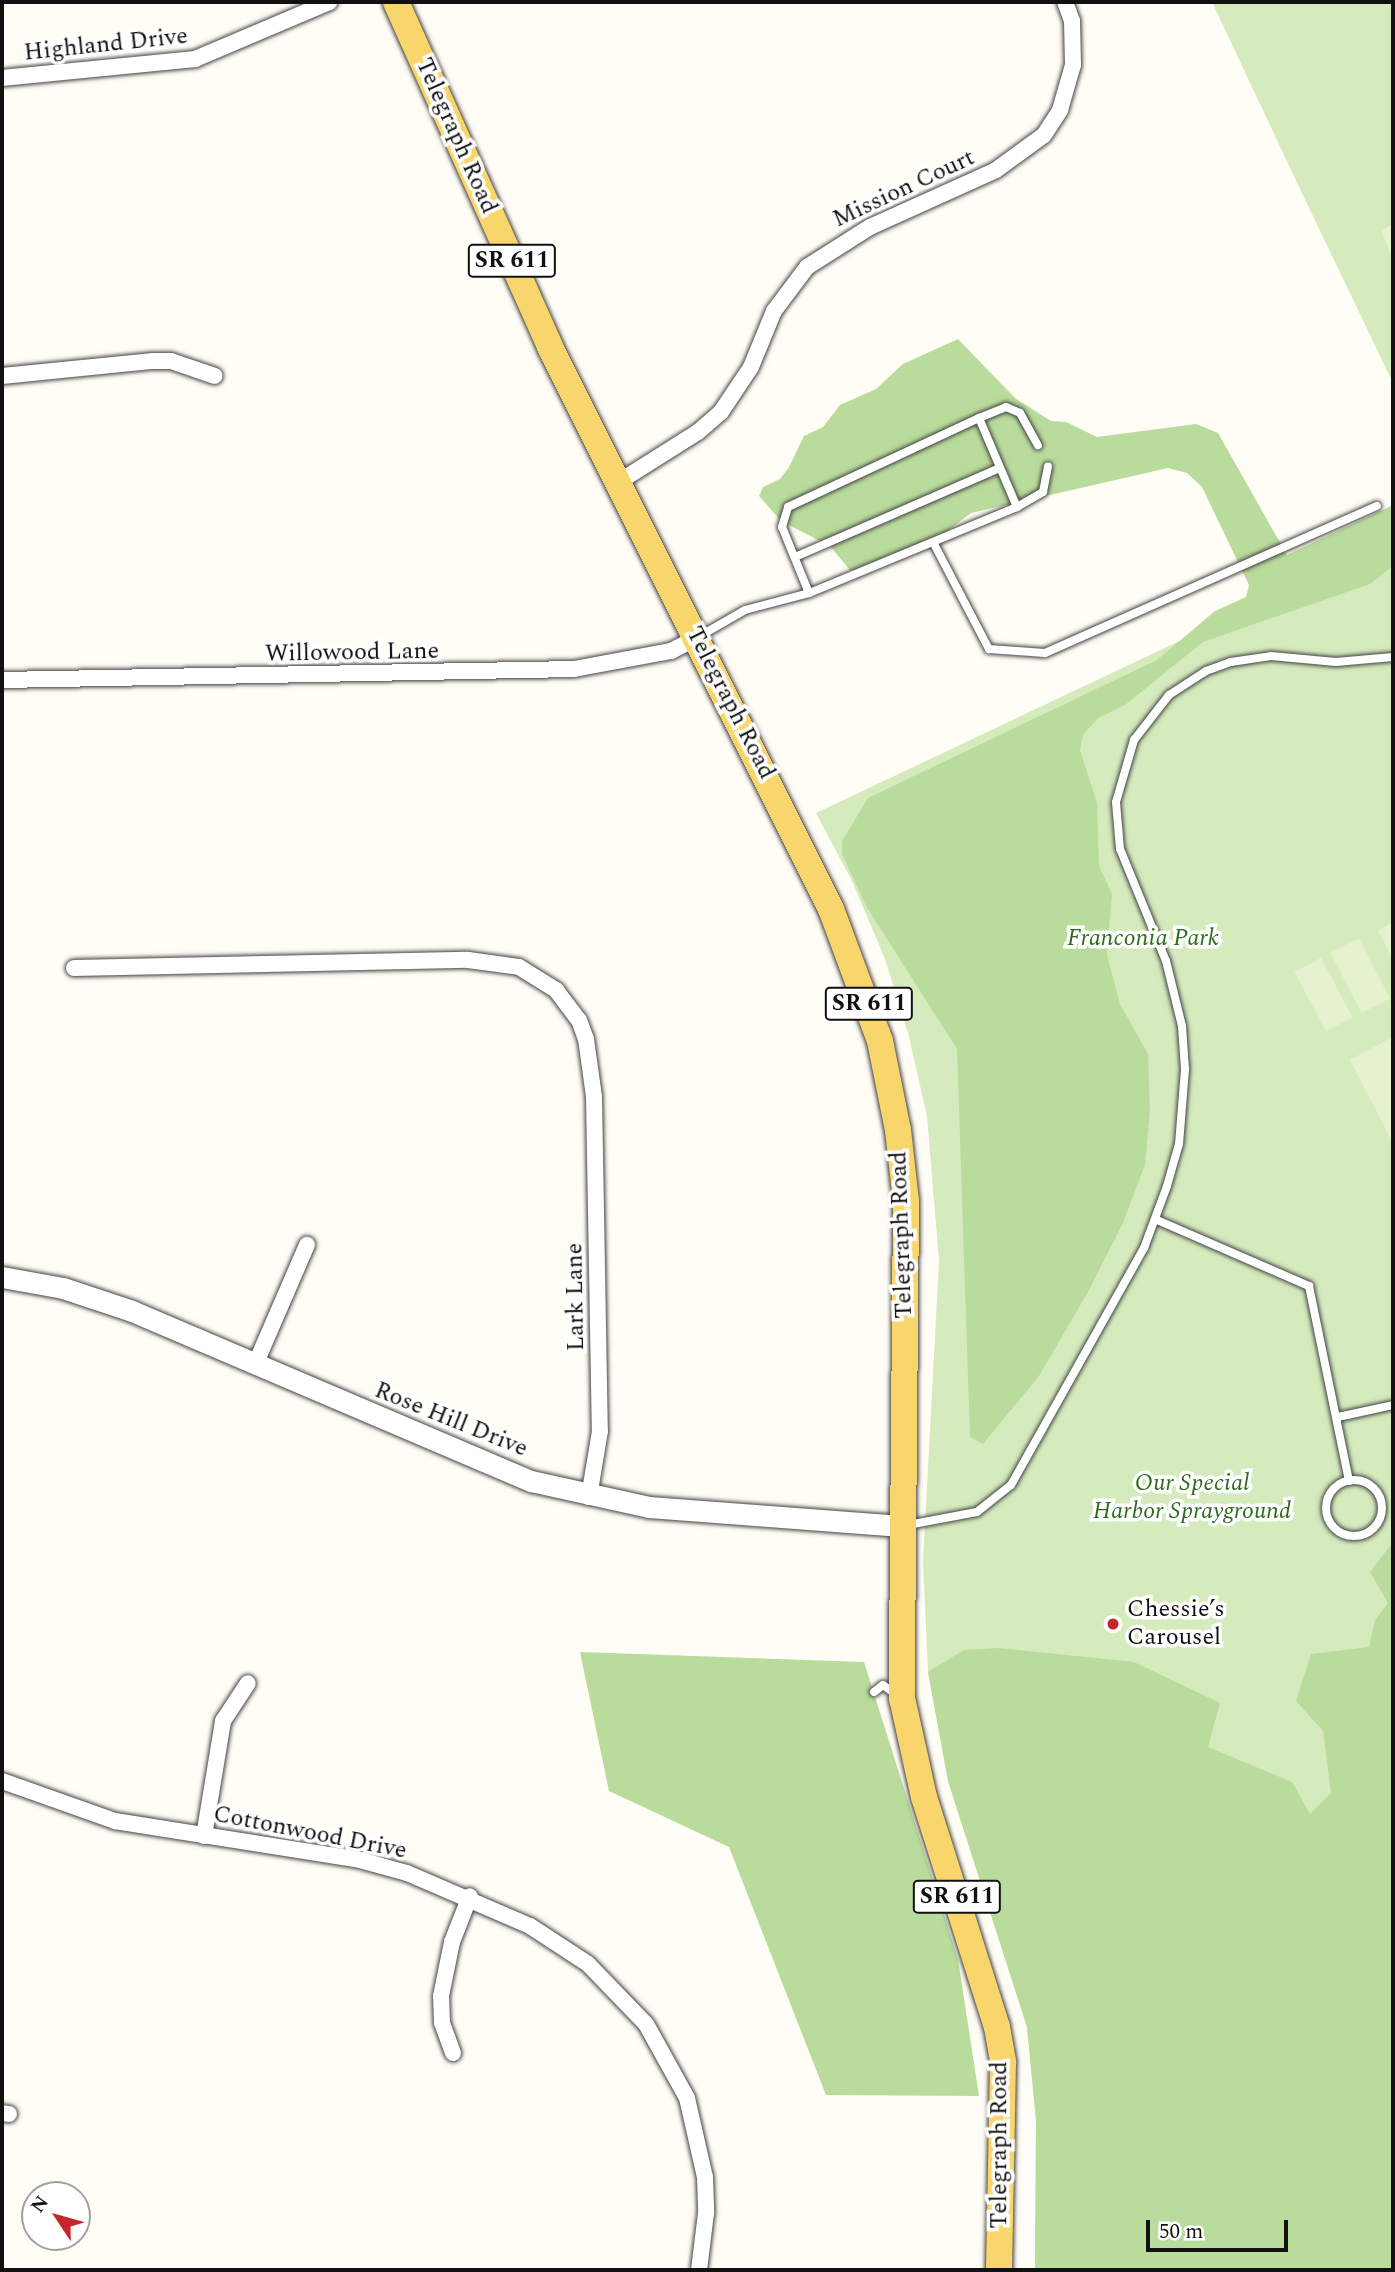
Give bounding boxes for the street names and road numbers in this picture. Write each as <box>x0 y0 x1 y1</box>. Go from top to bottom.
street label: Highland Drive <box>23 22 189 68</box>
street label: Telegraph Road <box>409 54 503 218</box>
street label: Mission Court <box>828 144 980 234</box>
road number: SR 611 <box>466 242 558 280</box>
street label: Telegraph Road <box>679 622 781 784</box>
street label: Willowood Lane <box>265 637 439 669</box>
road number: SR 611 <box>824 984 914 1023</box>
street label: Telegraph Road <box>885 1151 919 1319</box>
street label: Lark Lane <box>561 1243 591 1351</box>
street label: Rose Hill Drive <box>370 1376 532 1464</box>
street label: Cottonwood Drive <box>211 1800 409 1866</box>
road number: SR 611 <box>912 1878 1002 1916</box>
street label: Telegraph Road <box>986 2061 1014 2229</box>

